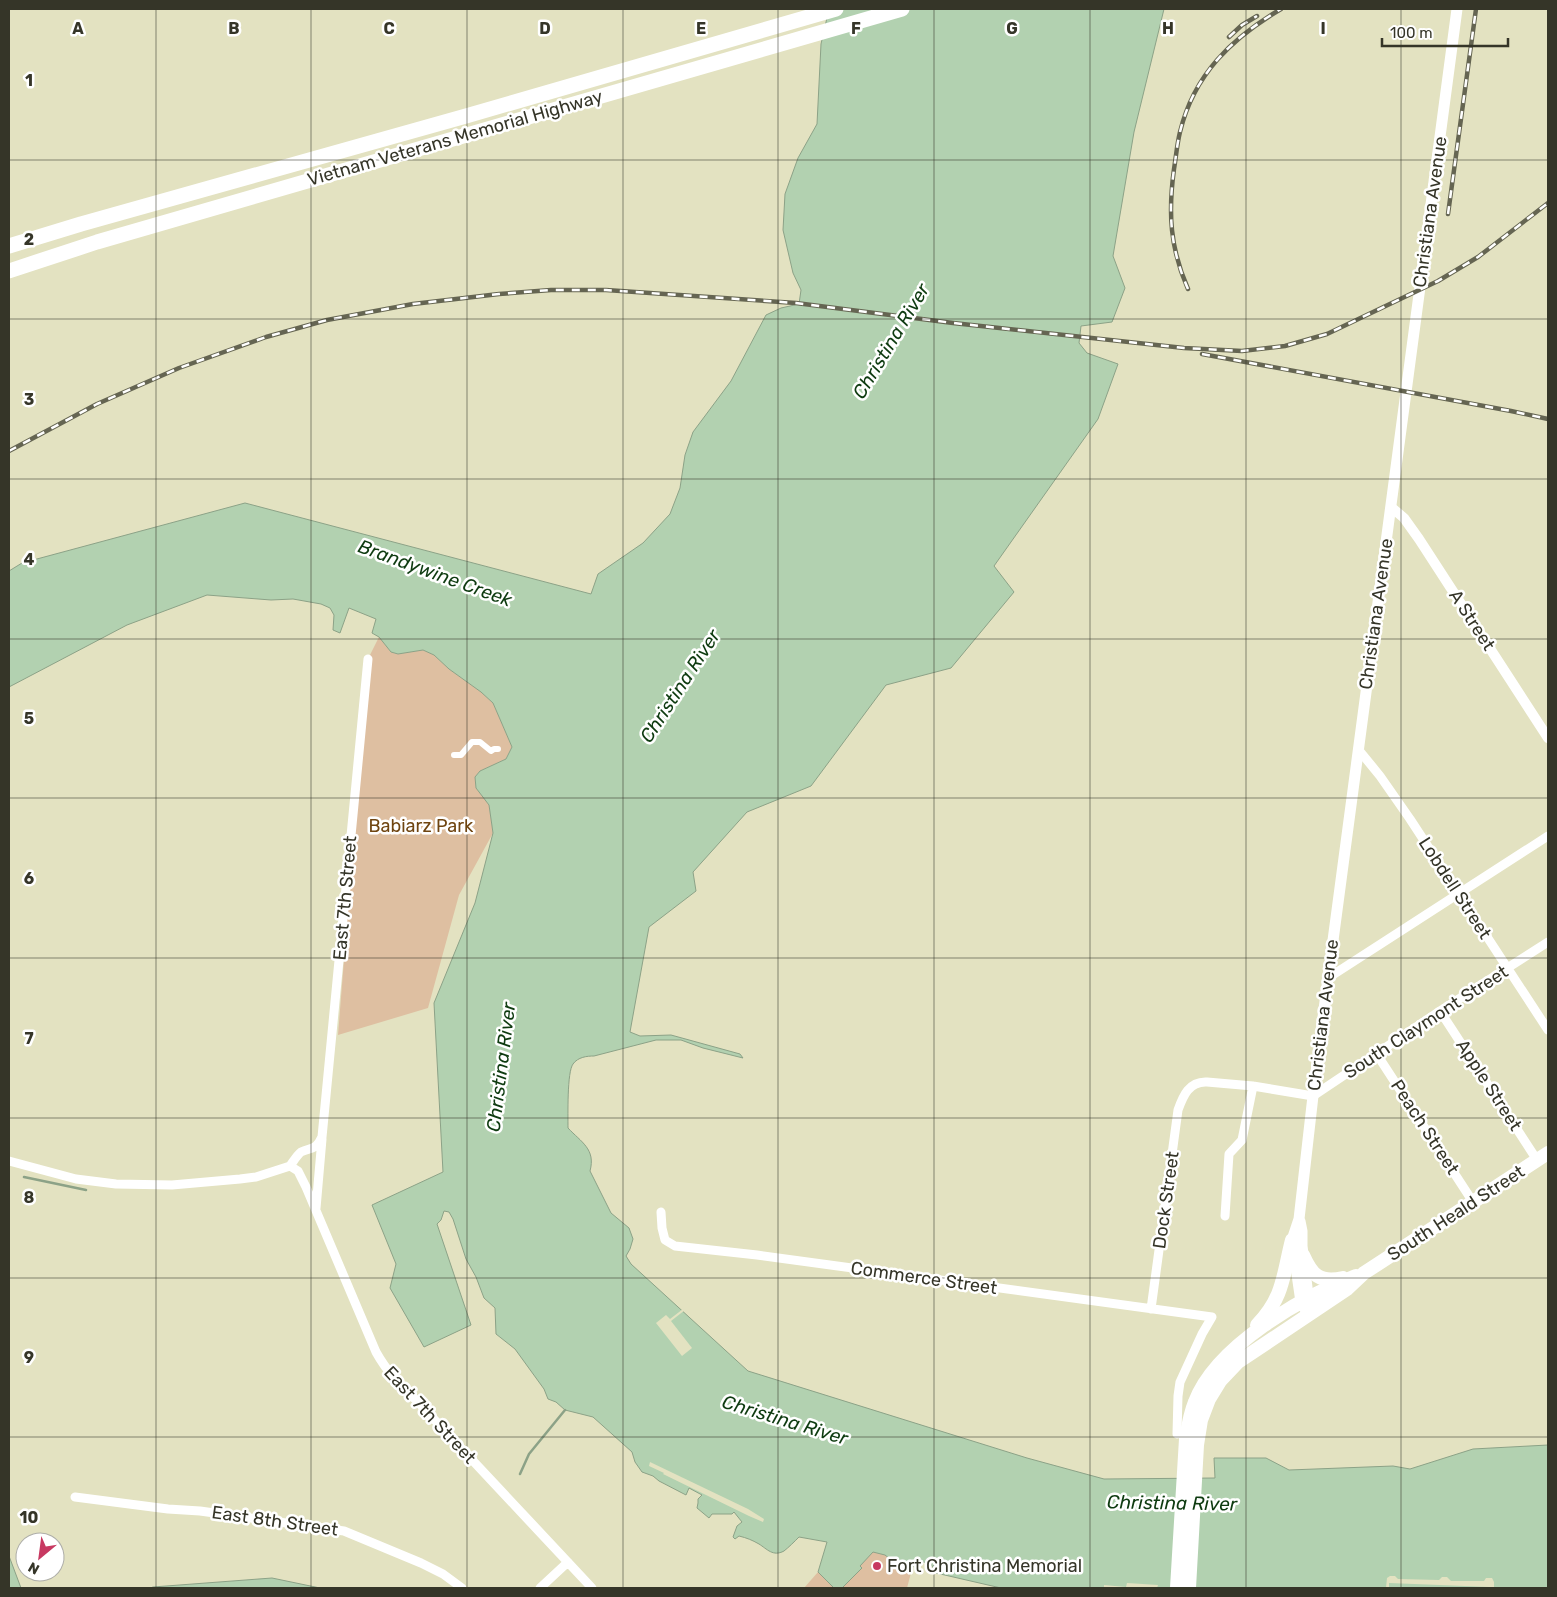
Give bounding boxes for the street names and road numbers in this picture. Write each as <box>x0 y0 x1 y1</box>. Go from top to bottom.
street label: Vietnam Veterans Memorial Highway <box>305 85 605 191</box>
street label: Christiana Avenue <box>1408 135 1452 289</box>
street label: Christiana Avenue <box>1354 537 1398 691</box>
street label: A Street <box>1444 585 1500 655</box>
street label: Lobdell Street <box>1414 833 1496 943</box>
street label: East 7th Street <box>329 835 361 961</box>
street label: Christiana Avenue <box>1303 938 1343 1092</box>
street label: South Claymont Street <box>1340 961 1512 1083</box>
street label: Apple Street <box>1451 1035 1527 1135</box>
street label: Peach Street <box>1386 1075 1464 1179</box>
street label: Dock Street <box>1148 1150 1184 1250</box>
street label: South Heald Street <box>1383 1160 1529 1266</box>
street label: Commerce Street <box>849 1257 999 1299</box>
street label: East 7th Street <box>379 1362 481 1468</box>
street label: East 8th Street <box>210 1501 340 1541</box>

